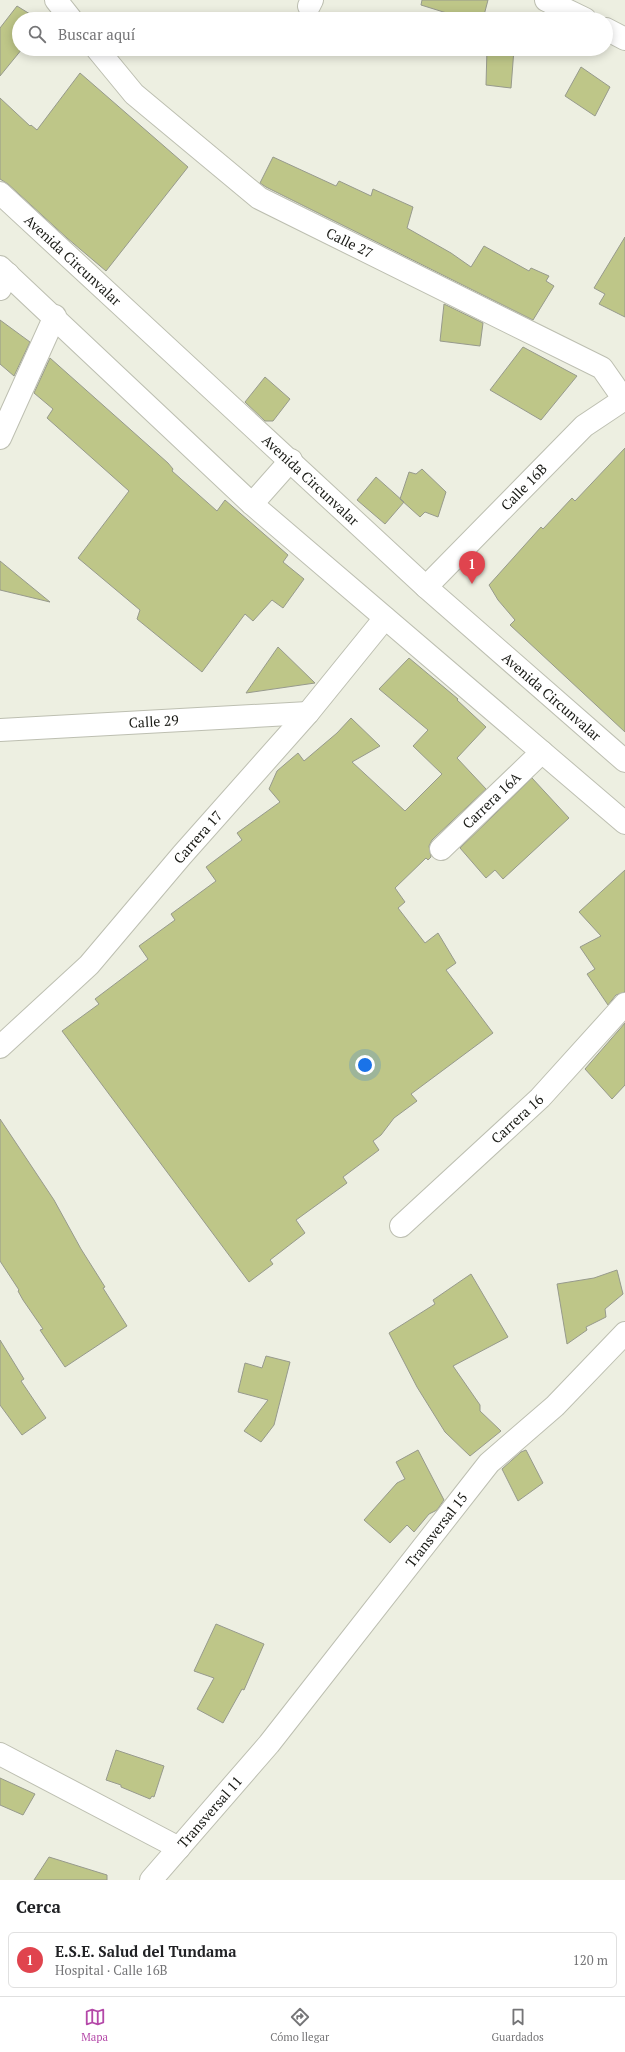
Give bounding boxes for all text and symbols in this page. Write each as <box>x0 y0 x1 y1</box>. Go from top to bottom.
search box <box>12 12 613 56</box>
icon: search <box>26 23 48 45</box>
text: Buscar aquí <box>58 24 135 44</box>
street label: Avenida Circunvalar <box>20 210 126 310</box>
street label: Calle 27 <box>323 223 376 262</box>
street label: Avenida Circunvalar <box>258 430 364 530</box>
street label: Calle 16B <box>496 459 551 514</box>
pin: 1 <box>459 551 485 584</box>
street label: Avenida Circunvalar <box>498 648 606 745</box>
street label: Calle 29 <box>128 710 179 732</box>
street label: Carrera 16A <box>458 767 525 833</box>
street label: Carrera 17 <box>169 806 226 867</box>
your location <box>355 1055 375 1075</box>
street label: Carrera 16 <box>487 1089 548 1148</box>
street label: Transversal 15 <box>401 1488 472 1571</box>
street label: Transversal 11 <box>173 1771 246 1852</box>
text: Cerca <box>16 1895 61 1918</box>
text: E.S.E. Salud del Tundama <box>55 1941 237 1961</box>
text: 1 <box>26 1951 34 1969</box>
text: 120 m <box>573 1951 608 1969</box>
text: Hospital · Calle 16B <box>55 1961 168 1979</box>
tab: Mapa <box>81 2006 108 2044</box>
tab: Cómo llegar <box>270 2006 329 2044</box>
tab: Guardados <box>492 2006 544 2044</box>

